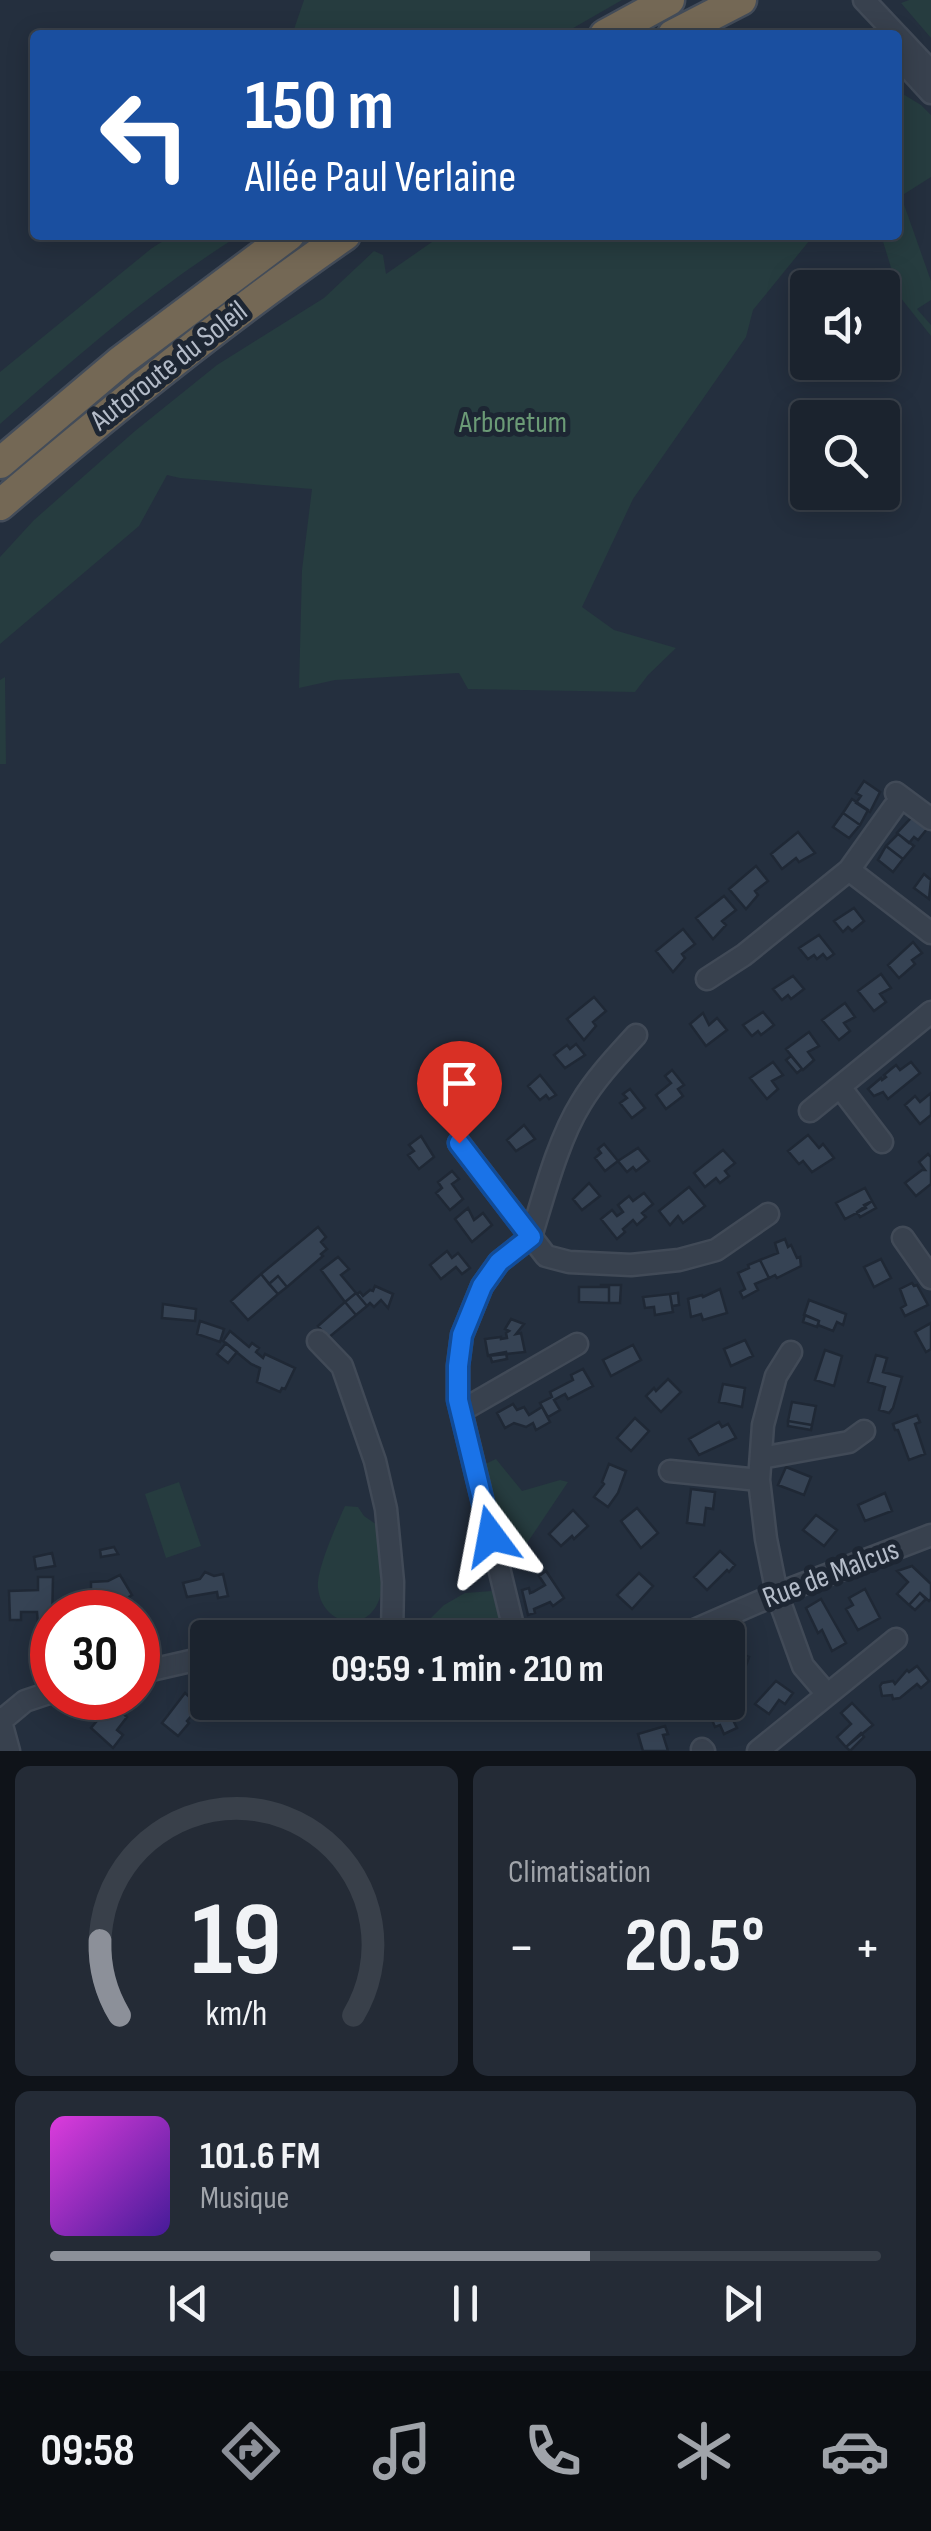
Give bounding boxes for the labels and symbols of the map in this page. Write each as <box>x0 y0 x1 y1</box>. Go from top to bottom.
street label: Autoroute du Soleil <box>82 293 255 439</box>
park label: Arboretum <box>458 405 567 441</box>
pin <box>417 1041 502 1144</box>
position arrow <box>439 1484 543 1588</box>
street label: Rue de Malcus <box>758 1532 904 1616</box>
speed limit sign: 30 <box>30 1590 160 1720</box>

